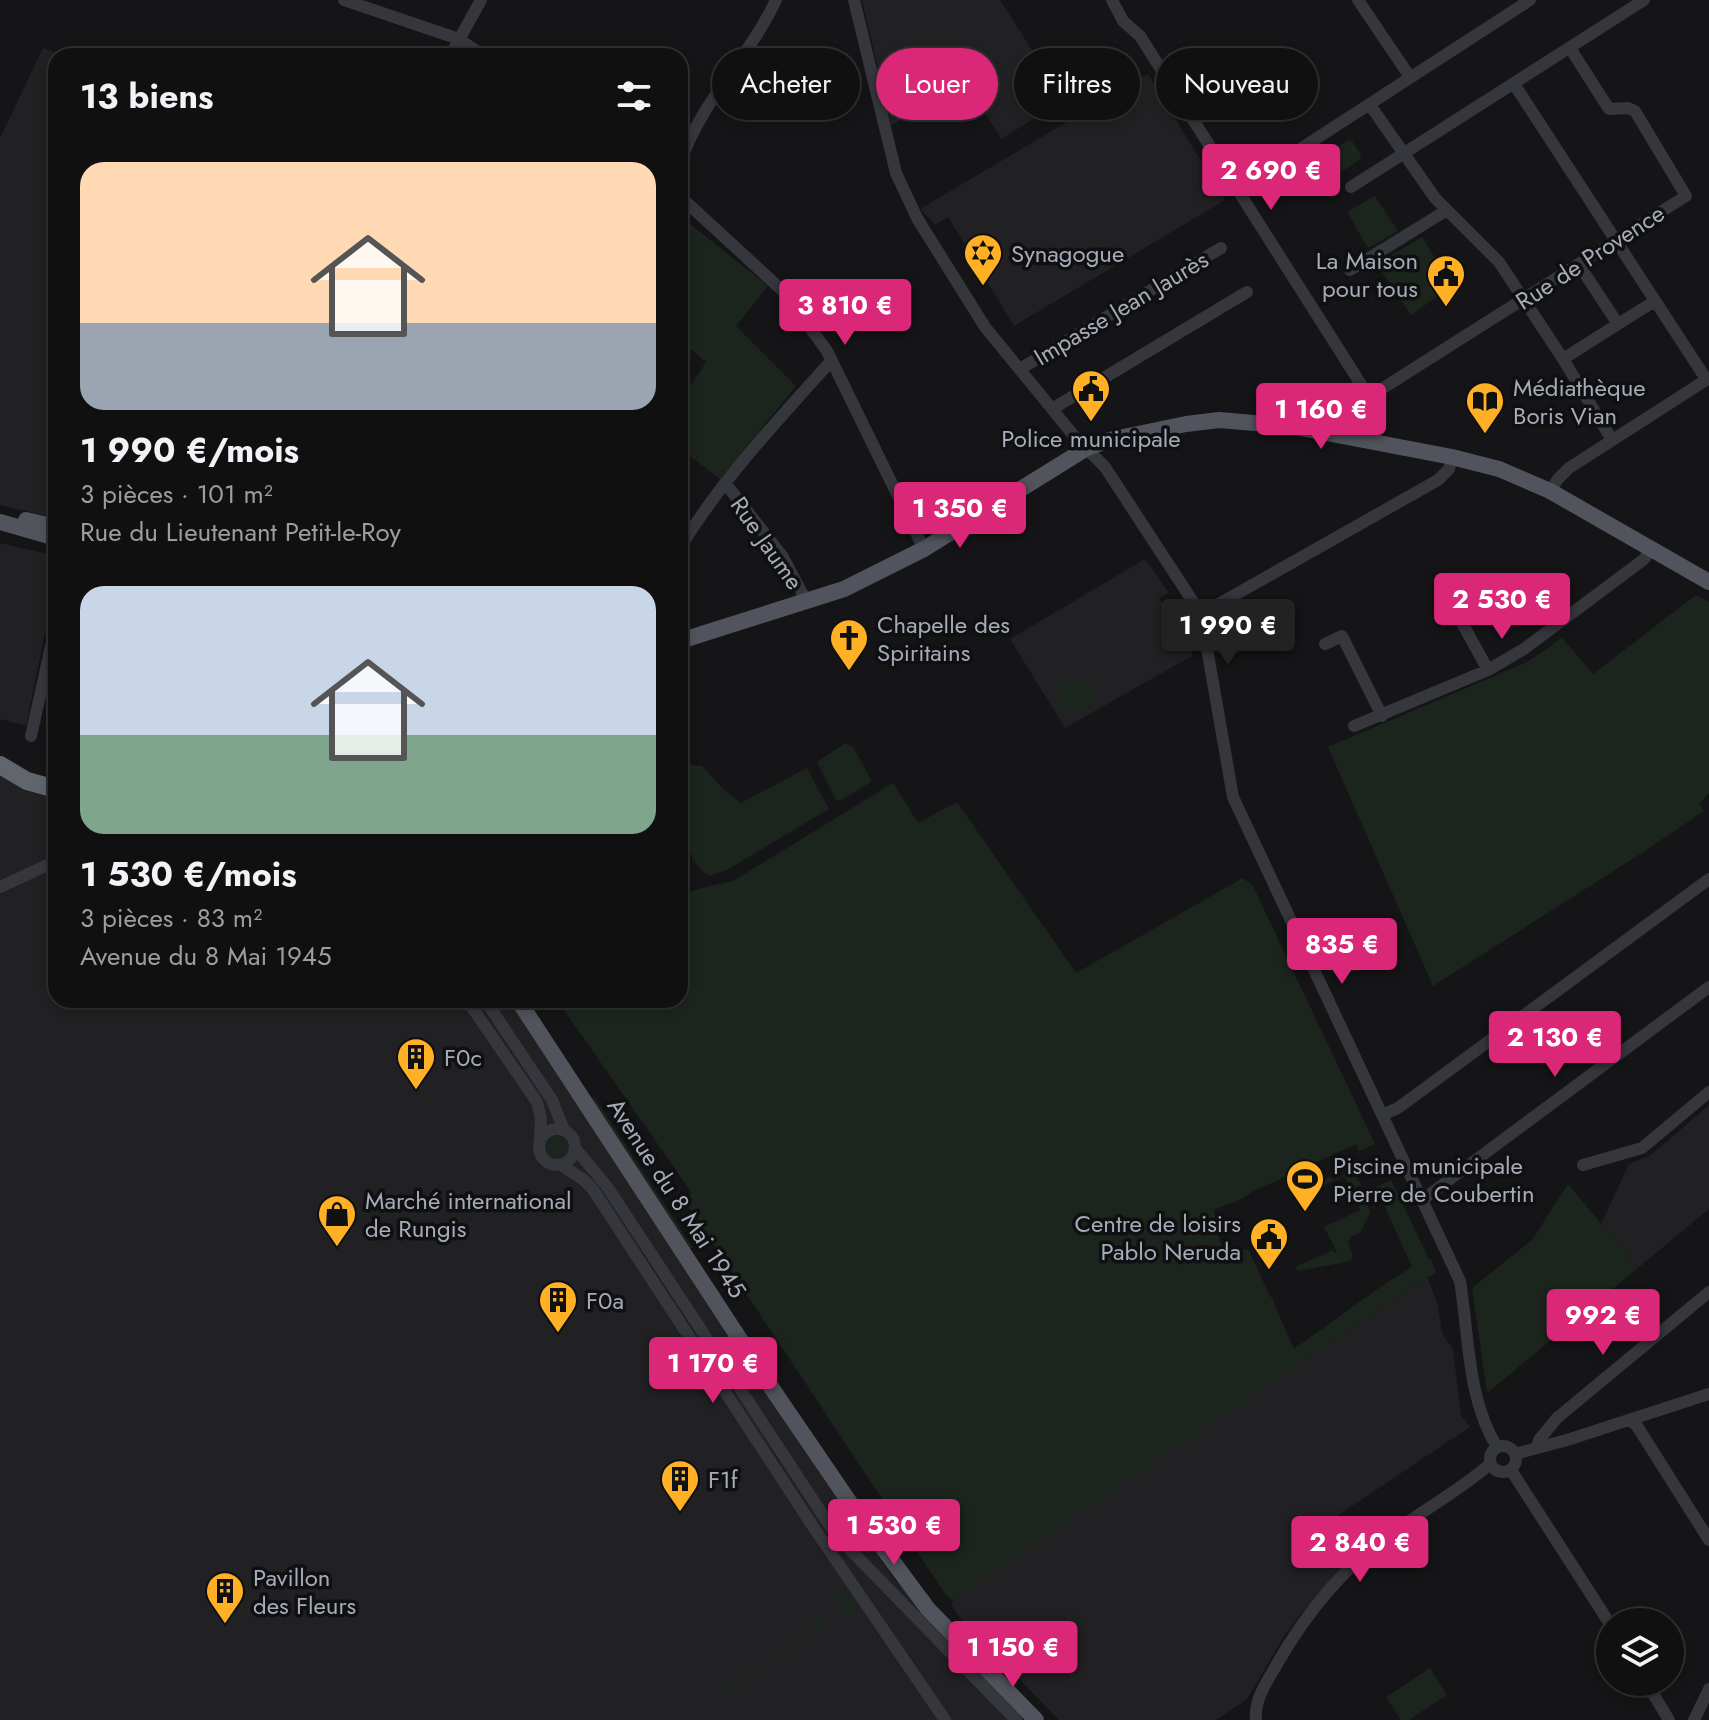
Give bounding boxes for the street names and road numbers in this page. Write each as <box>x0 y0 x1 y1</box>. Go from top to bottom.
street label: Rue de Provence <box>1509 196 1671 318</box>
street label: Impasse Jean Jaurès <box>1027 242 1215 374</box>
street label: Rue Jaume <box>722 489 812 597</box>
street label: Avenue du 8 Mai 1945 <box>599 1091 755 1305</box>

